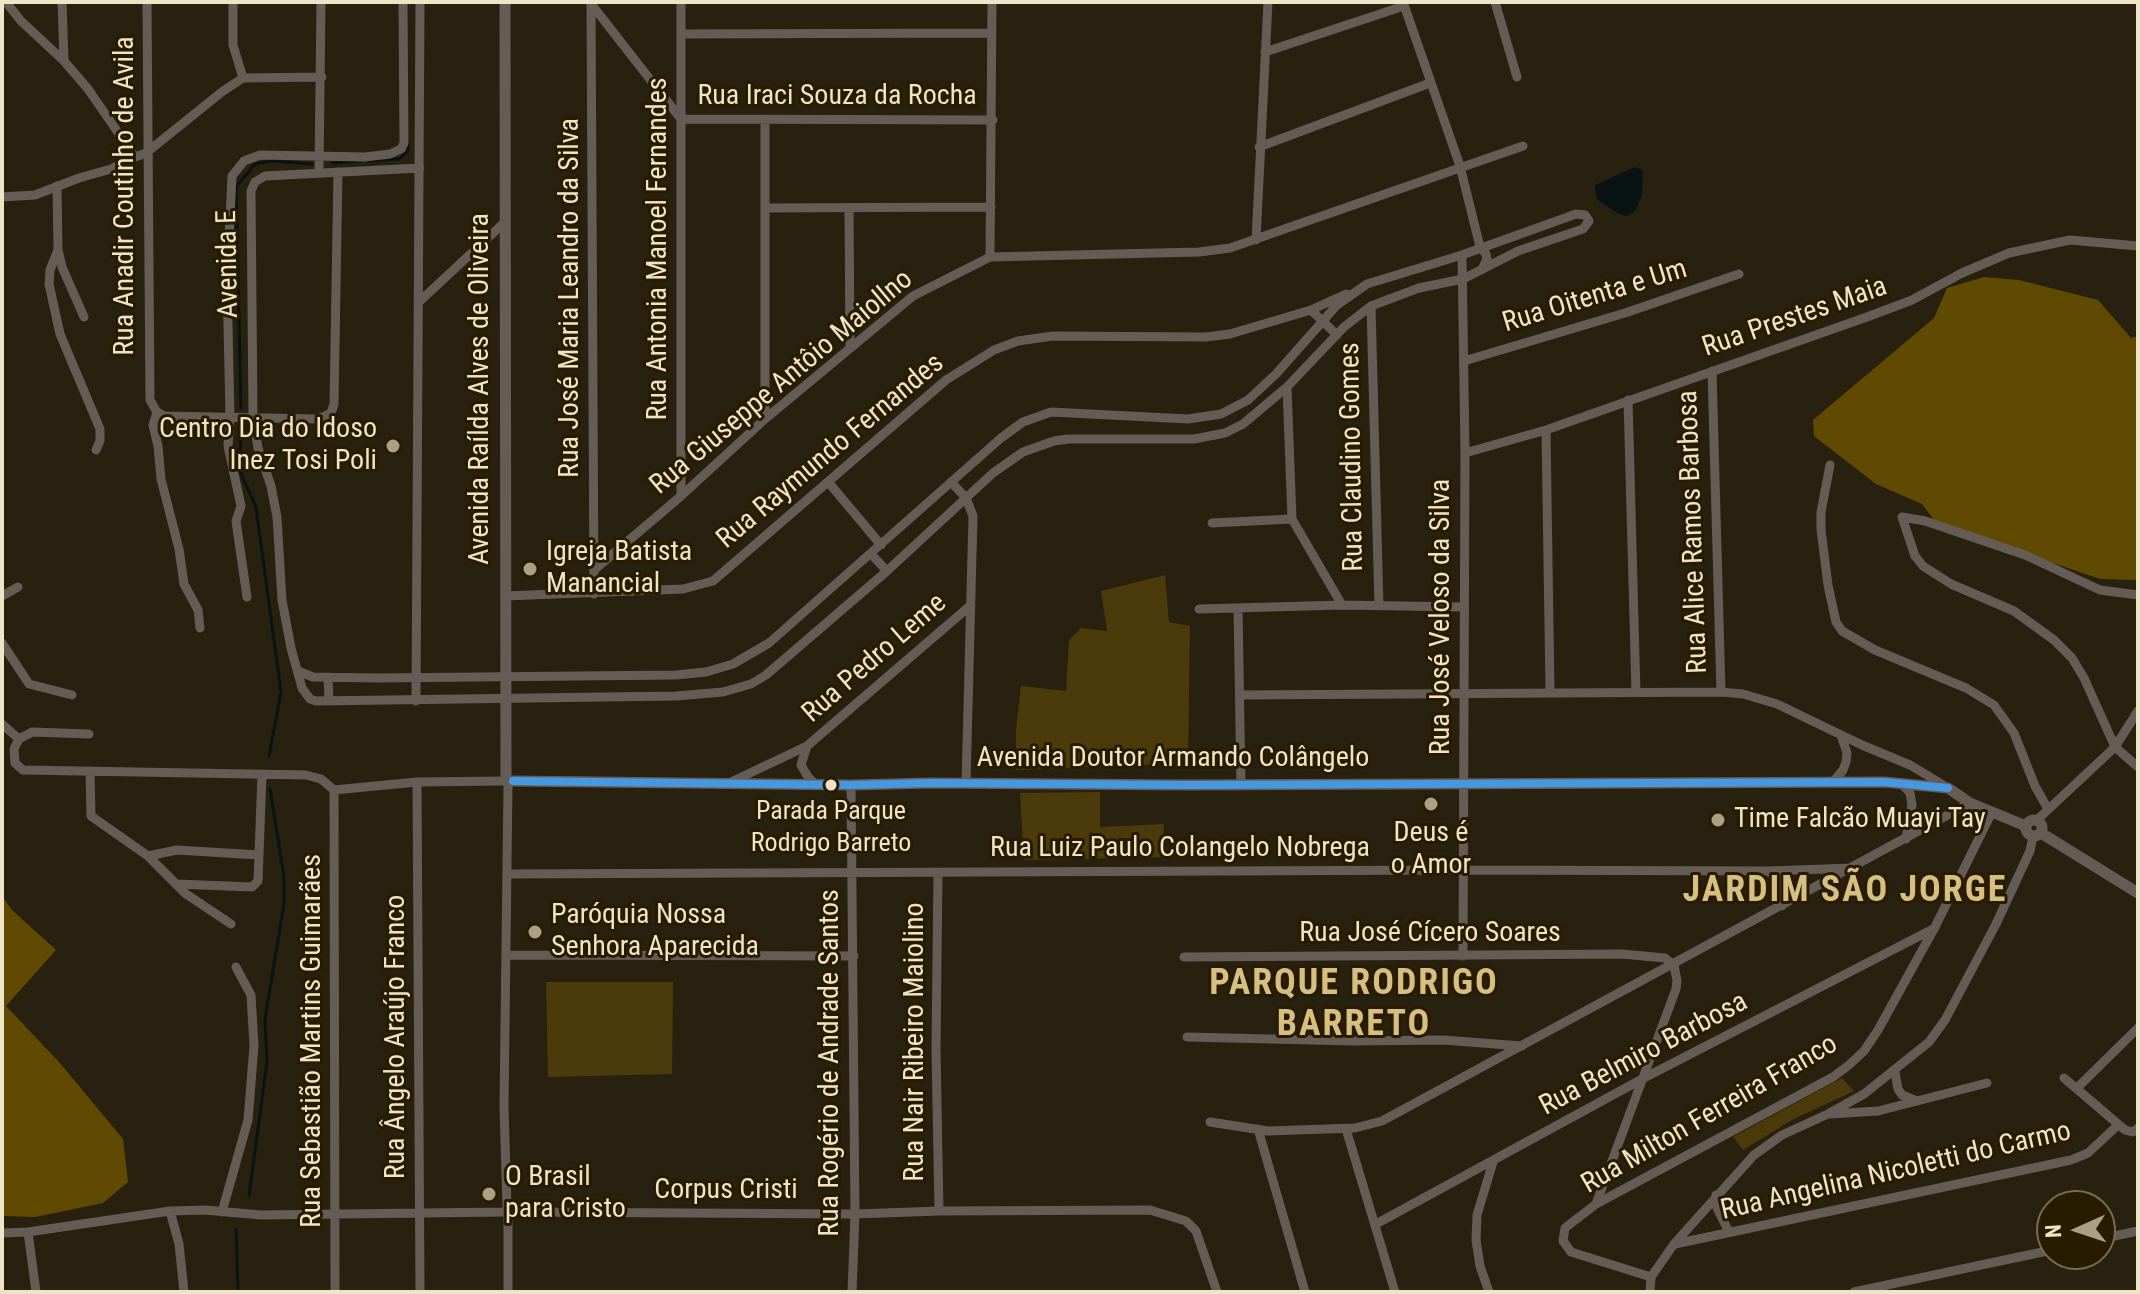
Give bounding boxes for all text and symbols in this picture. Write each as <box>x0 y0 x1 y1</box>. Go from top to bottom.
street label: Rua Anadir Coutinho de Avila <box>109 36 143 356</box>
street label: Rua Antonia Manoel Fernandes <box>642 77 676 421</box>
street label: Rua Iraci Souza da Rocha <box>697 80 977 114</box>
street label: Rua José Maria Leandro da Silva <box>554 118 588 478</box>
street label: Avenida E <box>211 210 247 318</box>
street label: Avenida Raílda Alves de Oliveira <box>464 213 498 565</box>
street label: Rua Oitenta e Um <box>1499 253 1691 341</box>
street label: Rua Giuseppe Antôio Maiollno <box>644 263 920 503</box>
street label: Rua Prestes Maia <box>1698 271 1892 365</box>
street label: Rua Claudino Gomes <box>1334 342 1372 572</box>
street label: Rua Raymundo Fernandes <box>711 347 951 557</box>
street label: Rua Alice Ramos Barbosa <box>1672 390 1716 674</box>
place label: Centro Dia do Idoso Inez Tosi Poli <box>159 413 377 479</box>
marker: Centro Dia do Idoso Inez Tosi Poli <box>384 437 402 455</box>
street label: Rua José Veloso da Silva <box>1425 479 1459 755</box>
place label: Igreja Batista Manancial <box>546 536 692 602</box>
marker: Igreja Batista Manancial <box>521 560 539 578</box>
street label: Rua Pedro Leme <box>796 587 954 731</box>
street label: Avenida Doutor Armando Colângelo <box>977 742 1369 776</box>
marker: Parada Parque Rodrigo Barreto <box>823 777 839 793</box>
marker: Deus é o Amor <box>1422 795 1440 813</box>
place label: Parada Parque Rodrigo Barreto <box>751 796 911 858</box>
place label: Time Falcão Muayi Tay <box>1734 803 1986 837</box>
marker: Time Falcão Muayi Tay <box>1709 811 1727 829</box>
place label: Deus é o Amor <box>1391 817 1471 883</box>
street label: Rua Luiz Paulo Colangelo Nobrega <box>990 832 1370 866</box>
street label: Rua Sebastião Martins Guimarães <box>296 854 330 1228</box>
district label: JARDIM SÃO JORGE <box>1683 870 2007 914</box>
street label: Rua Rogério de Andrade Santos <box>814 889 848 1237</box>
street label: Rua Ângelo Araújo Franco <box>380 895 414 1179</box>
place label: Paróquia Nossa Senhora Aparecida <box>551 899 759 965</box>
street label: Rua Nair Ribeiro Maiolino <box>899 902 933 1182</box>
street label: Rua José Cícero Soares <box>1299 917 1561 951</box>
marker: Paróquia Nossa Senhora Aparecida <box>526 923 544 941</box>
district label: PARQUE RODRIGO BARRETO <box>1209 963 1499 1048</box>
street label: Rua Belmiro Barbosa <box>1534 986 1754 1124</box>
street label: Rua Milton Ferreira Franco <box>1576 1028 1844 1202</box>
street label: Rua Angelina Nicoletti do Carmo <box>1718 1115 2074 1229</box>
place label: O Brasil para Cristo <box>505 1161 626 1227</box>
street label: Corpus Cristi <box>654 1174 798 1208</box>
marker: O Brasil para Cristo <box>480 1185 498 1203</box>
north arrow <box>2036 1190 2116 1270</box>
text: N <box>2041 1224 2066 1239</box>

